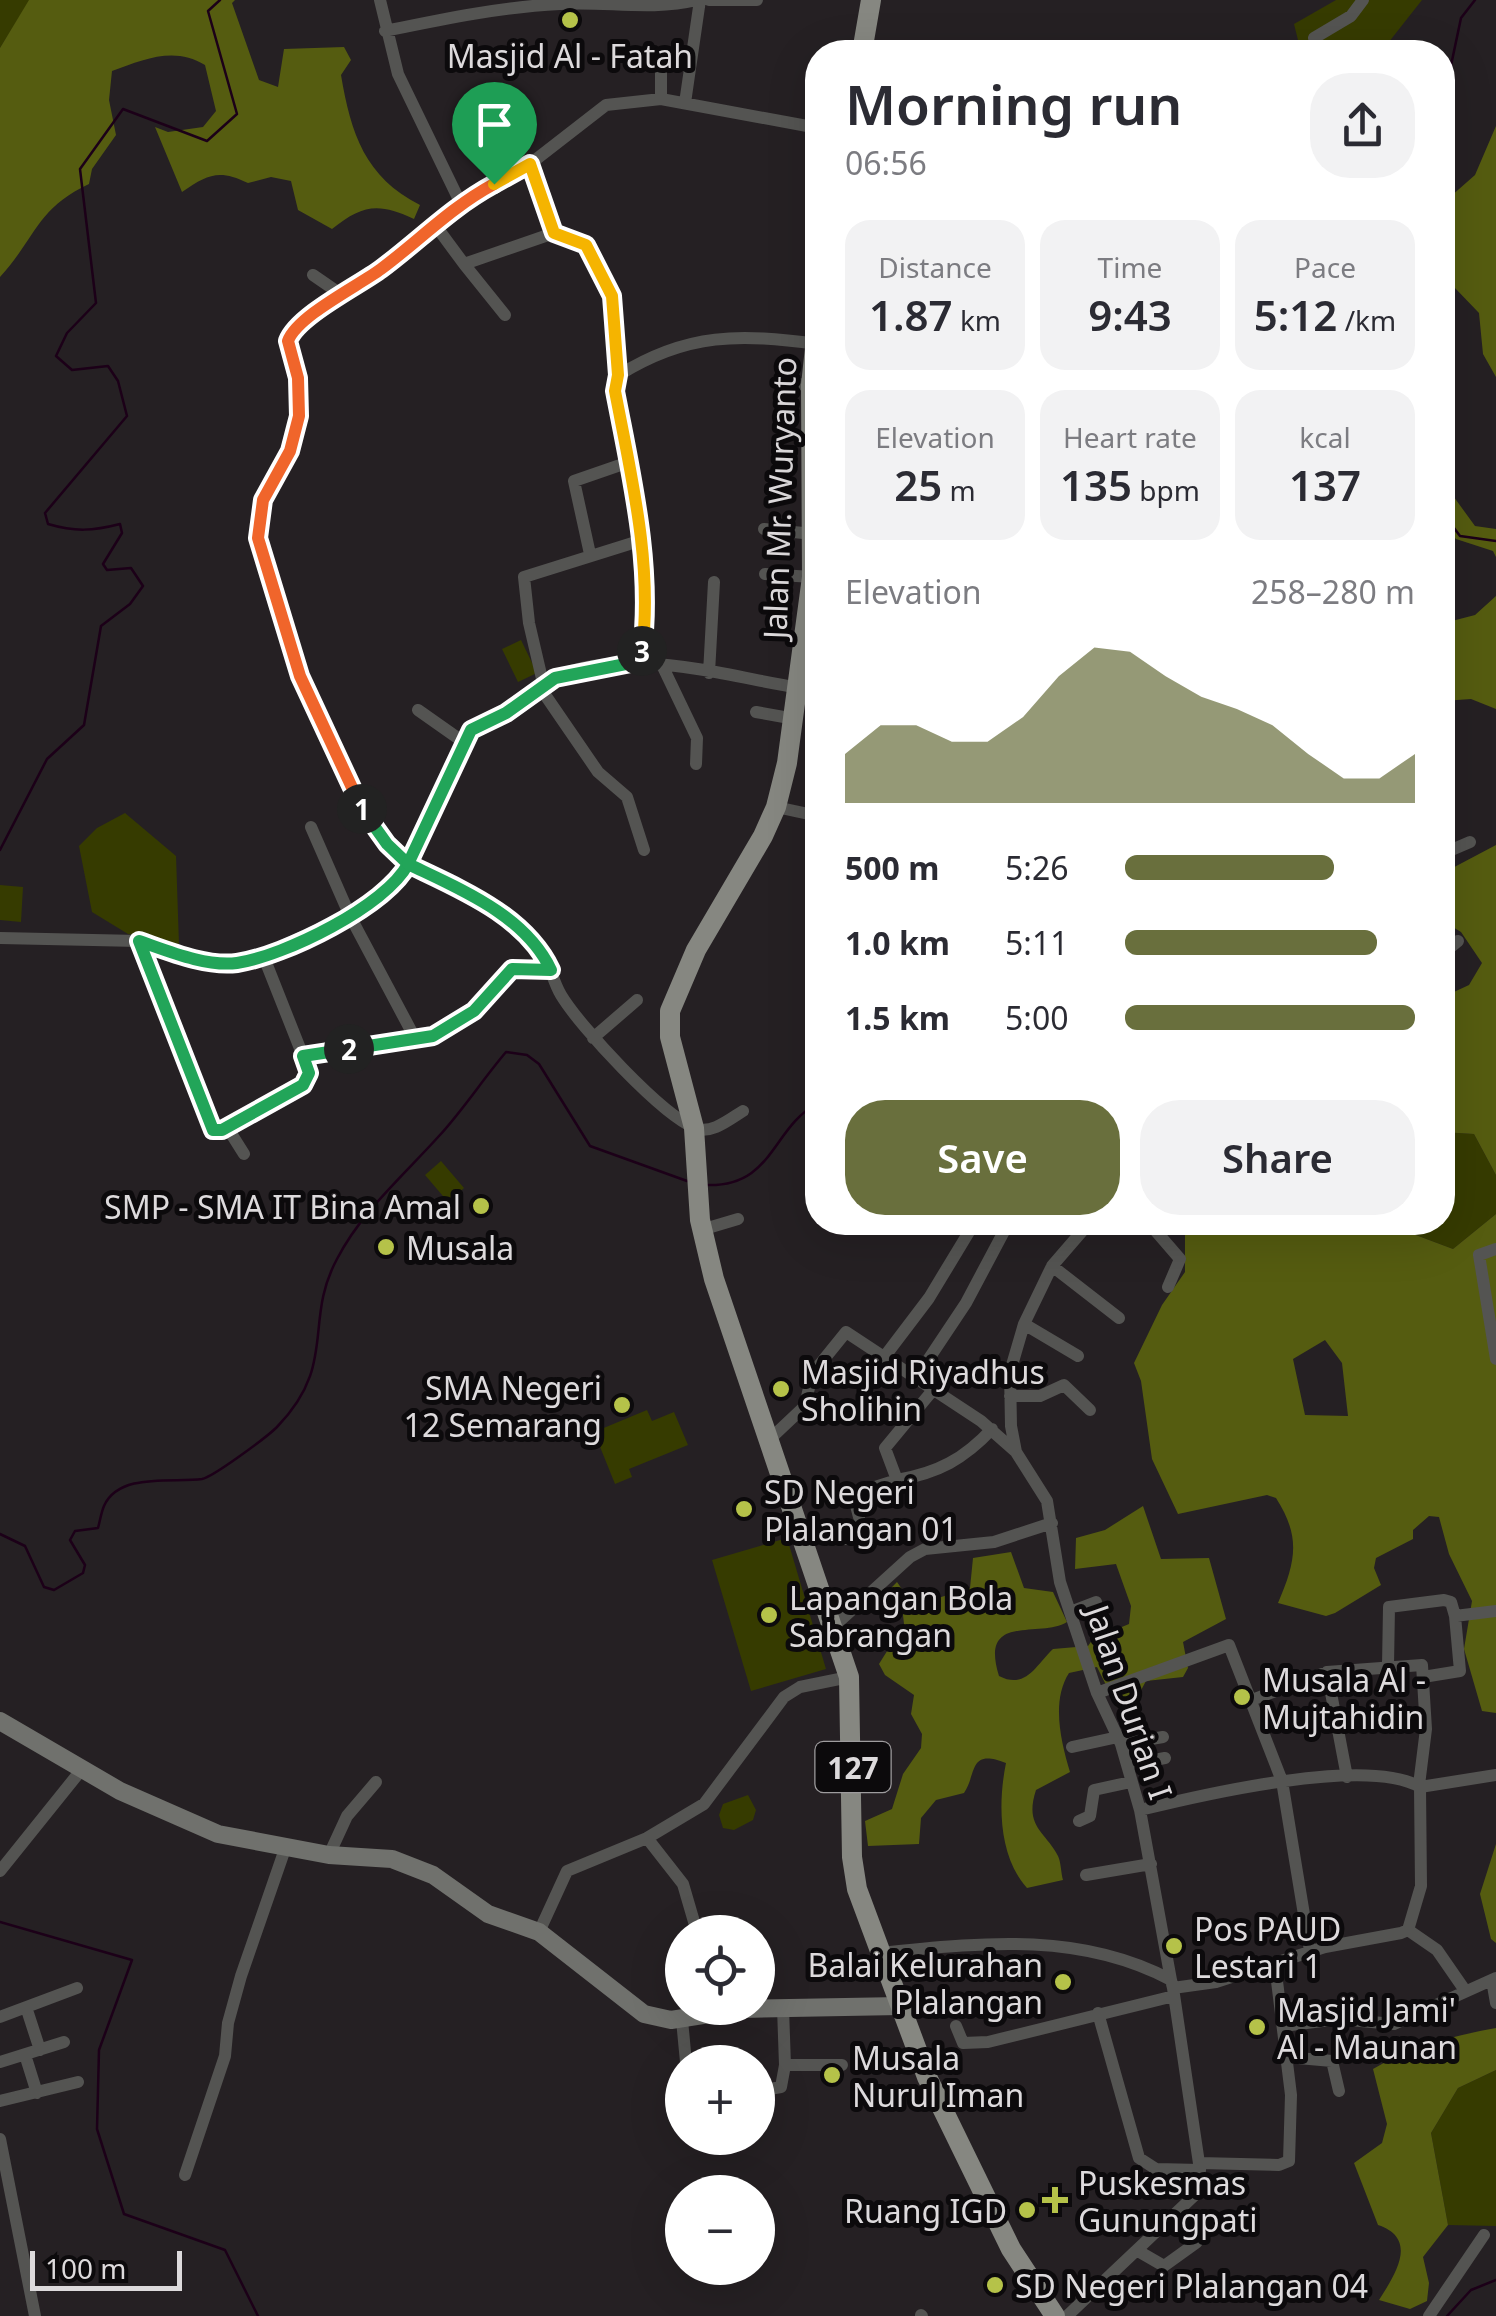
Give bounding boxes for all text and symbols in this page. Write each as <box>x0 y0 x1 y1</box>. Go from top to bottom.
marker: Masjid Al - Fatah <box>559 9 581 31</box>
place label: Masjid Al - Fatah <box>447 34 693 77</box>
text: Morning run <box>845 66 1182 141</box>
button: share <box>1310 73 1415 178</box>
pin <box>452 82 537 185</box>
icon: arrive <box>467 97 522 152</box>
text: 06:56 <box>845 141 927 184</box>
text: Distance <box>878 248 992 286</box>
text: Time <box>1098 248 1162 286</box>
text: Pace <box>1294 248 1356 286</box>
text: 1.87 <box>869 286 953 343</box>
text: 9:43 <box>1088 286 1172 343</box>
text: 5:12 <box>1254 286 1337 343</box>
text: km <box>953 301 1001 339</box>
text: /km <box>1337 301 1396 339</box>
street label: Jalan Mr. Wuryanto <box>752 356 805 643</box>
text: Elevation <box>875 418 995 456</box>
text: Heart rate <box>1063 418 1197 456</box>
text: kcal <box>1299 418 1351 456</box>
text: 25 <box>894 456 942 513</box>
text: 135 <box>1060 456 1132 513</box>
text: 137 <box>1289 456 1361 513</box>
text: m <box>942 471 976 509</box>
text: bpm <box>1132 471 1200 509</box>
text: Elevation <box>845 570 982 613</box>
text: 258–280 m <box>1251 570 1415 613</box>
pin: 3 <box>617 626 667 676</box>
text: 3 <box>634 632 650 670</box>
pin: 1 <box>337 784 387 834</box>
text: 1 <box>354 790 370 828</box>
text: 500 m <box>845 846 939 889</box>
text: 5:26 <box>1005 846 1069 889</box>
text: 1.0 km <box>845 921 950 964</box>
text: 5:11 <box>1005 921 1069 964</box>
text: 1.5 km <box>845 996 950 1039</box>
text: 5:00 <box>1005 996 1069 1039</box>
pin: 2 <box>324 1024 374 1074</box>
text: 2 <box>341 1030 357 1068</box>
button: Save <box>845 1100 1120 1215</box>
button: Share <box>1140 1100 1415 1215</box>
place label: SMP - SMA IT Bina Amal <box>104 1185 461 1228</box>
marker: SMP - SMA IT Bina Amal <box>470 1195 492 1217</box>
place label: Musala <box>406 1226 514 1269</box>
marker: Musala <box>375 1236 397 1258</box>
place label: Masjid Riyadhus Sholihin <box>801 1350 1045 1430</box>
place label: SMA Negeri 12 Semarang <box>404 1366 602 1446</box>
marker: Masjid Riyadhus Sholihin <box>770 1378 792 1400</box>
marker: SMA Negeri 12 Semarang <box>611 1394 633 1416</box>
place label: SD Negeri Plalangan 01 <box>764 1470 958 1550</box>
marker: SD Negeri Plalangan 01 <box>733 1498 755 1520</box>
place label: Lapangan Bola Sabrangan <box>789 1576 1013 1656</box>
street label: Jalan Durian I <box>1076 1596 1183 1805</box>
marker: Lapangan Bola Sabrangan <box>758 1604 780 1626</box>
place label: Musala Al - Mujtahidin <box>1262 1658 1426 1738</box>
marker: Musala Al - Mujtahidin <box>1231 1686 1253 1708</box>
road number: 127 <box>816 1742 890 1792</box>
place label: Pos PAUD Lestari 1 <box>1194 1907 1341 1987</box>
map controls <box>665 1915 775 2285</box>
button: locate <box>665 1915 775 2025</box>
marker: Pos PAUD Lestari 1 <box>1163 1935 1185 1957</box>
place label: Balai Kelurahan Plalangan <box>808 1943 1043 2023</box>
marker: Balai Kelurahan Plalangan <box>1052 1971 1074 1993</box>
place label: Masjid Jami' Al - Maunan <box>1277 1988 1457 2068</box>
marker: Masjid Jami' Al - Maunan <box>1246 2016 1268 2038</box>
place label: Musala Nurul Iman <box>852 2036 1024 2116</box>
button: + <box>665 2045 775 2155</box>
marker: Musala Nurul Iman <box>821 2064 843 2086</box>
place label: Puskesmas Gunungpati <box>1078 2161 1258 2241</box>
button: − <box>665 2175 775 2285</box>
marker: Puskesmas Gunungpati <box>1042 2187 1068 2213</box>
place label: Ruang IGD <box>844 2189 1007 2232</box>
marker: Ruang IGD <box>1016 2199 1038 2221</box>
scale bar <box>30 2246 182 2290</box>
text: 100 m <box>45 2249 127 2287</box>
place label: SD Negeri Plalangan 04 <box>1015 2264 1368 2307</box>
marker: SD Negeri Plalangan 04 <box>984 2274 1006 2296</box>

